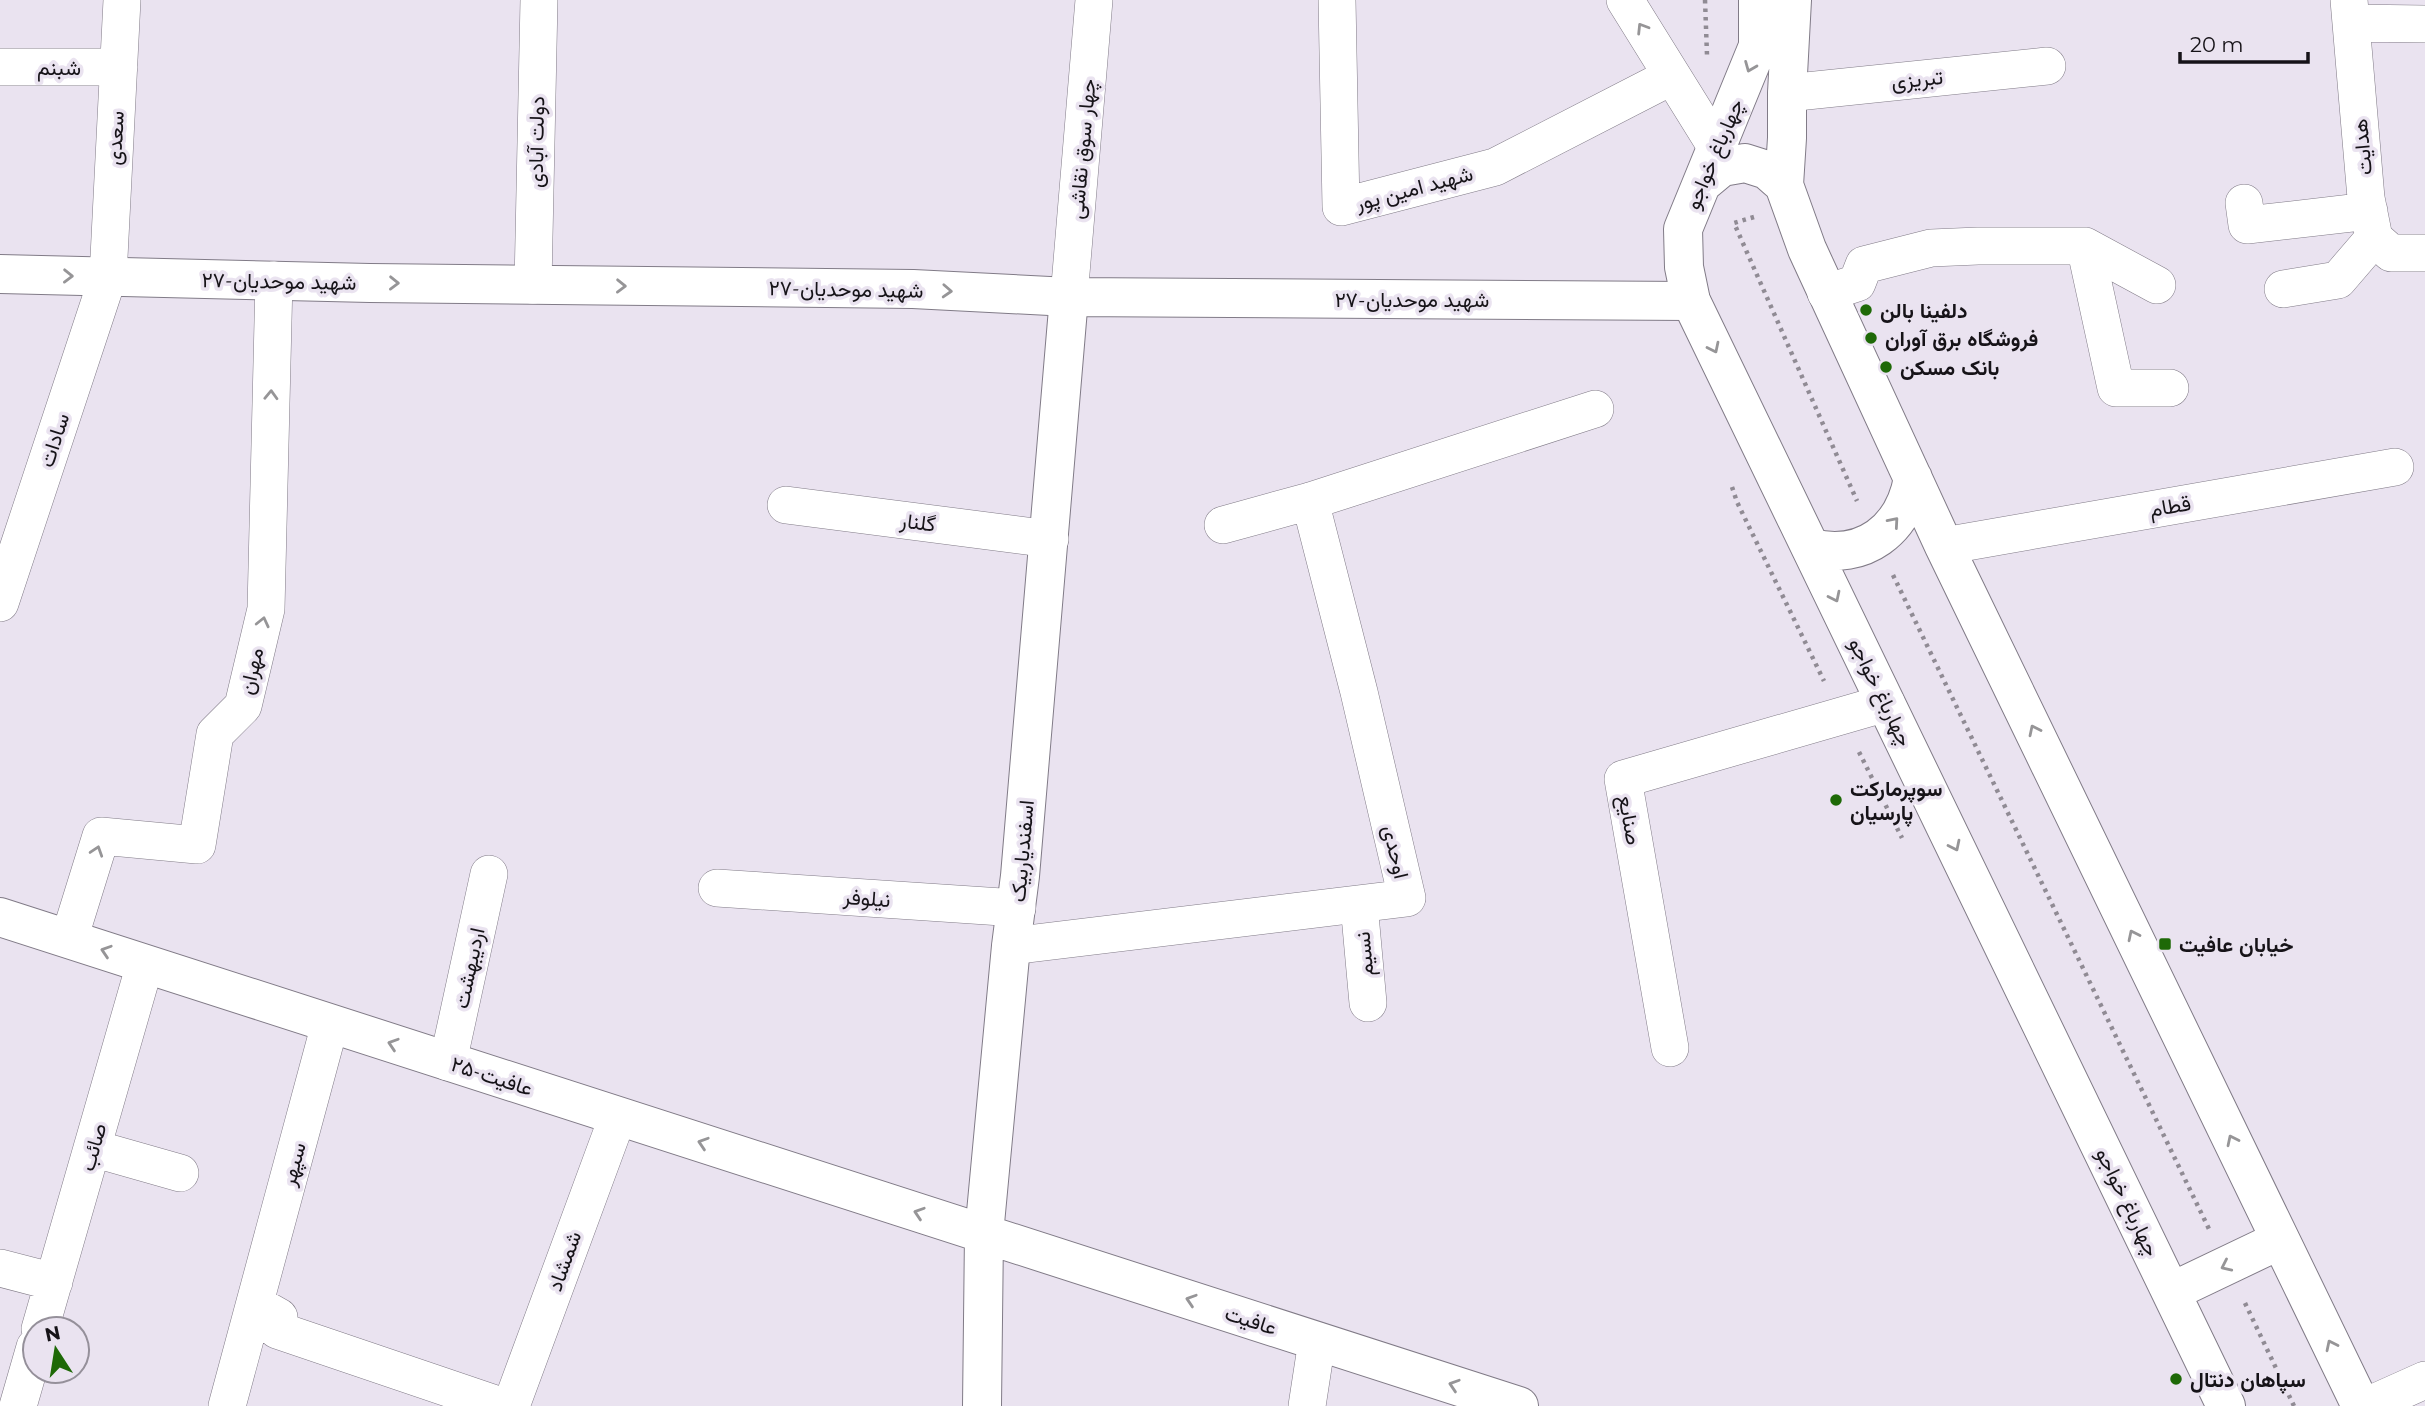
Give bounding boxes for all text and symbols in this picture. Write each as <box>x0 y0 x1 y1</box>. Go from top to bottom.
scale bar <box>2180 21 2308 65</box>
one-way arrow <box>1638 23 1651 36</box>
text: 20 m <box>2190 32 2244 57</box>
street label: شبنم <box>37 55 81 82</box>
one-way arrow <box>1745 60 1759 72</box>
street label: تبریزی <box>1890 64 1944 95</box>
street label: چهار سوق نقاشی <box>1063 78 1103 220</box>
street label: چهارباغ خواجو <box>1680 95 1750 214</box>
street label: دولت آبادی <box>523 96 550 188</box>
street label: سعدی <box>101 110 129 166</box>
street label: هدایت <box>2347 118 2377 176</box>
street label: شهید امین پور <box>1352 160 1476 218</box>
street label: ۲۷-شهید موحدیان <box>201 267 357 296</box>
one-way arrow <box>63 268 74 284</box>
one-way arrow <box>389 275 399 291</box>
street label: ۲۷-شهید موحدیان <box>768 275 924 304</box>
one-way arrow <box>616 278 627 294</box>
one-way arrow <box>941 283 952 298</box>
street label: ۲۷-شهید موحدیان <box>1335 287 1489 313</box>
place label: دلفینا بالن <box>1880 298 1968 323</box>
marker: دلفینا بالن <box>1858 302 1874 318</box>
place label: فروشگاه برق آوران <box>1885 326 2038 352</box>
marker: فروشگاه برق آوران <box>1863 330 1879 346</box>
one-way arrow <box>1706 341 1720 353</box>
place label: بانک مسکن <box>1900 355 2000 380</box>
marker: بانک مسکن <box>1878 359 1894 375</box>
one-way arrow <box>263 389 278 400</box>
street label: سادات <box>34 410 74 470</box>
street label: قطام <box>2147 490 2193 524</box>
street label: گلنار <box>898 507 937 538</box>
one-way arrow <box>1886 518 1898 531</box>
one-way arrow <box>1827 590 1841 602</box>
one-way arrow <box>254 616 269 628</box>
street label: چهارباغ خواجو <box>1842 634 1918 751</box>
street label: مهران <box>233 645 269 697</box>
one-way arrow <box>2028 725 2042 737</box>
place label: سوپرمارکت پارسیان <box>1850 776 1942 827</box>
marker: سوپرمارکت پارسیان <box>1828 792 1844 808</box>
street label: صنایع <box>1611 793 1647 847</box>
street label: اسفندیاربیک <box>1005 799 1040 903</box>
street label: اوحدی <box>1377 823 1414 881</box>
one-way arrow <box>1947 839 1961 851</box>
one-way arrow <box>88 845 103 857</box>
street label: نیلوفر <box>841 884 891 913</box>
street label: اردیبهشت <box>448 925 491 1011</box>
street label: نسیم <box>1350 930 1380 977</box>
one-way arrow <box>2127 930 2141 942</box>
place label: خیابان عافیت <box>2179 932 2293 957</box>
marker: خیابان عافیت <box>2157 936 2173 952</box>
one-way arrow <box>101 945 113 960</box>
one-way arrow <box>387 1038 399 1052</box>
street label: ۲۵-عافیت <box>448 1051 536 1101</box>
street label: صائب <box>74 1120 112 1174</box>
one-way arrow <box>2226 1135 2240 1147</box>
one-way arrow <box>697 1137 709 1152</box>
street label: سپهر <box>275 1140 313 1190</box>
street label: چهارباغ خواجو <box>2089 1144 2165 1261</box>
one-way arrow <box>914 1207 926 1221</box>
street label: شمشاد <box>542 1228 586 1294</box>
one-way arrow <box>2221 1258 2233 1272</box>
one-way arrow <box>1185 1294 1197 1309</box>
street label: عافیت <box>1222 1300 1280 1340</box>
north arrow <box>21 1315 91 1385</box>
text: N <box>43 1321 62 1347</box>
one-way arrow <box>2325 1340 2339 1352</box>
place label: سپاهان دنتال <box>2190 1367 2306 1394</box>
marker: سپاهان دنتال <box>2168 1371 2184 1387</box>
one-way arrow <box>1448 1379 1460 1393</box>

